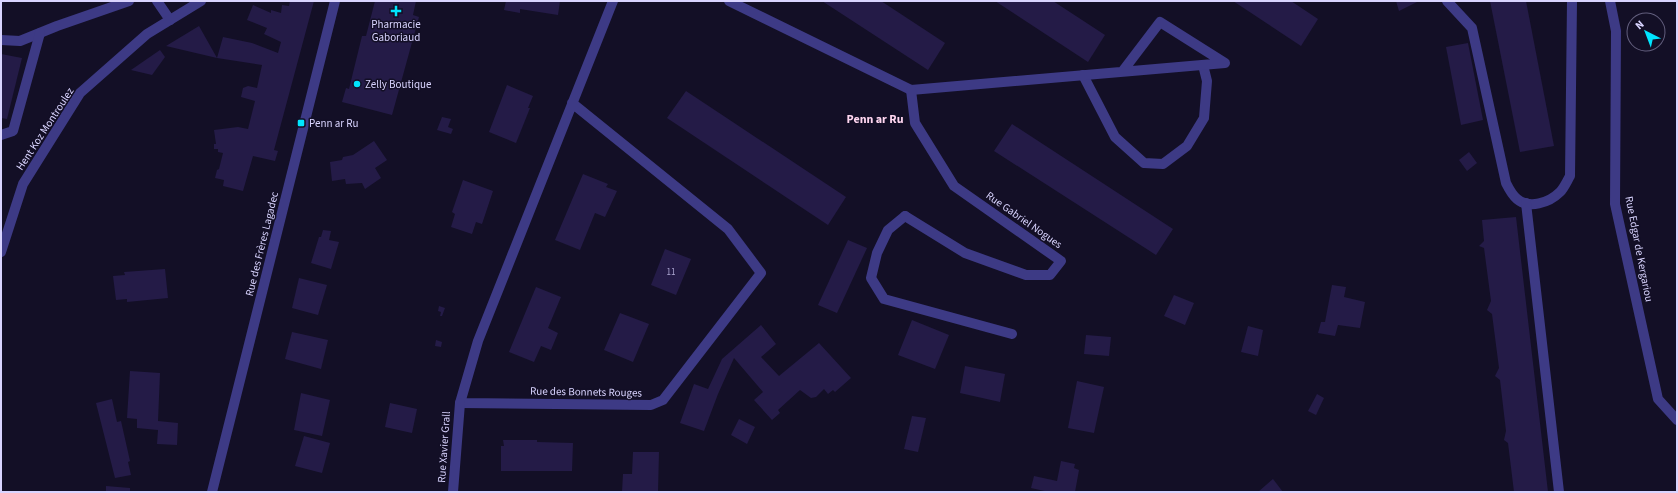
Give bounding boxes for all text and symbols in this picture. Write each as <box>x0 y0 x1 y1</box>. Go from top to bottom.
marker: Pharmacie Gaboriaud <box>391 6 401 16</box>
north arrow <box>1626 12 1666 52</box>
place label: Pharmacie Gaboriaud <box>371 17 421 45</box>
text: N <box>1632 17 1647 33</box>
place label: Zelly Boutique <box>365 77 432 92</box>
marker: Zelly Boutique <box>352 79 362 89</box>
street label: Hent Koz Montroulez <box>13 84 78 173</box>
district label: Penn ar Ru <box>847 111 904 128</box>
place label: Penn ar Ru <box>309 116 358 131</box>
marker: Penn ar Ru <box>296 118 306 128</box>
street label: Rue Gabriel Nogues <box>983 188 1065 252</box>
street label: Rue des Frères Lagadec <box>242 190 282 298</box>
street label: Rue Edgar de Kergariou <box>1621 195 1657 303</box>
house number: 11 <box>667 266 675 279</box>
street label: Rue des Bonnets Rouges <box>530 384 643 400</box>
street label: Rue Xavier Grall <box>434 410 454 483</box>

